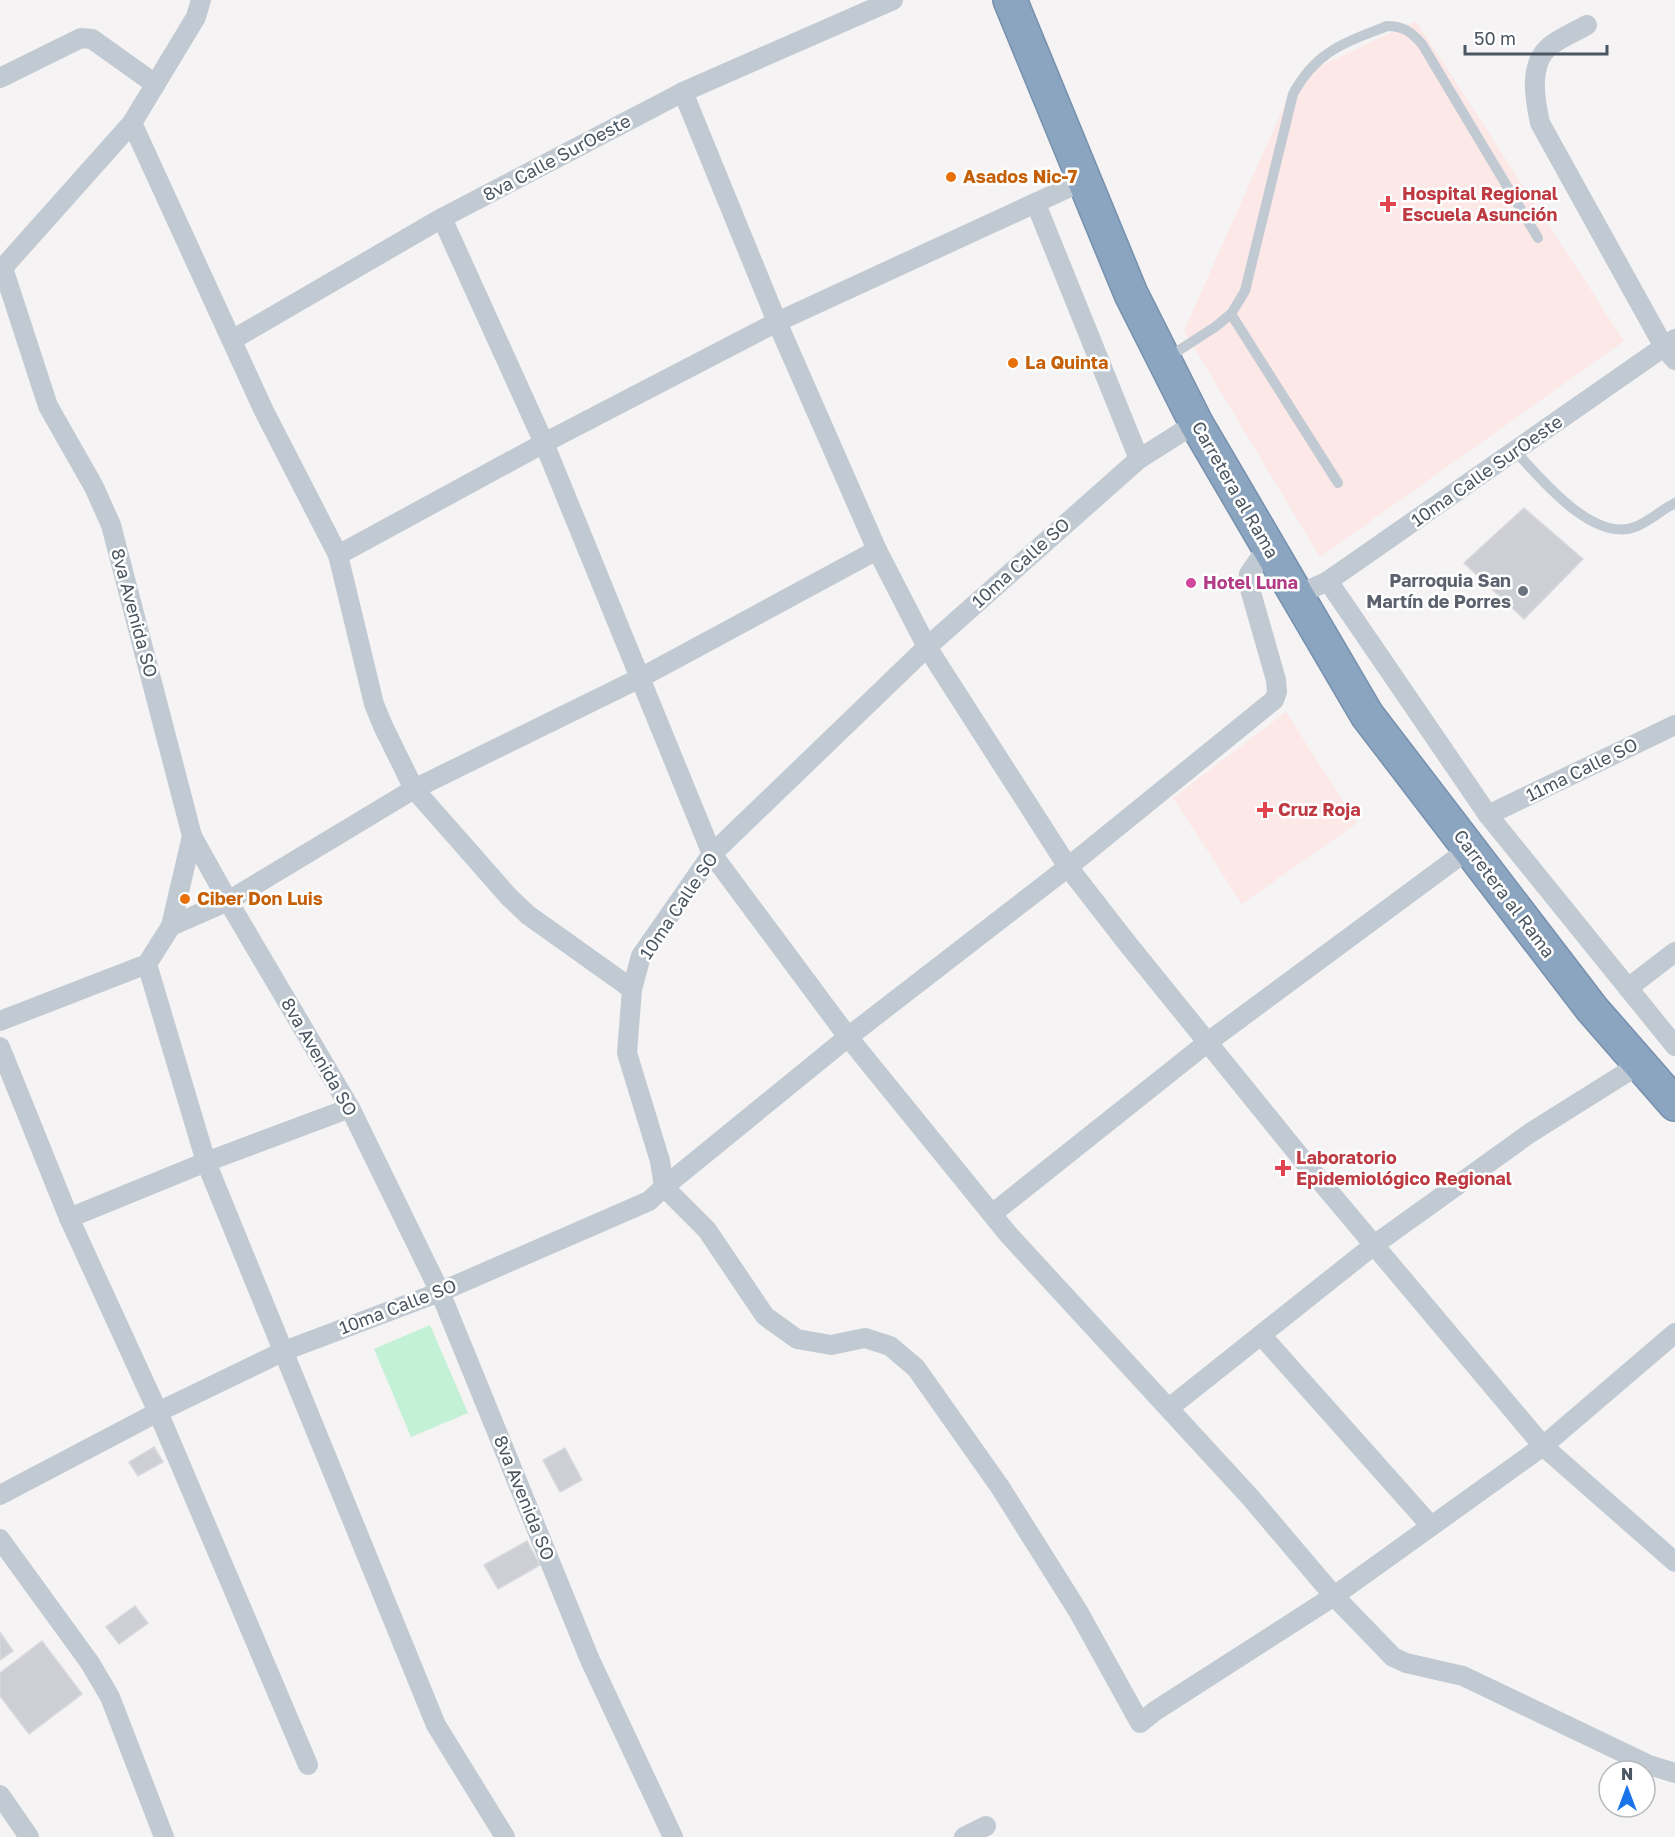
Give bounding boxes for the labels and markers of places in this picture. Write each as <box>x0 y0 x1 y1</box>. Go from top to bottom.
place label: Asados Nic-7 <box>963 165 1078 187</box>
marker: Asados Nic-7 <box>944 170 958 184</box>
place label: Hospital Regional Escuela Asunción <box>1402 182 1558 225</box>
marker: Hospital Regional Escuela Asunción <box>1379 195 1397 213</box>
place label: La Quinta <box>1025 351 1108 373</box>
marker: La Quinta <box>1006 356 1020 370</box>
place label: Parroquia San Martín de Porres <box>1366 569 1511 612</box>
place label: Hotel Luna <box>1203 571 1298 593</box>
marker: Hotel Luna <box>1184 576 1198 590</box>
marker: Parroquia San Martín de Porres <box>1516 584 1530 598</box>
place label: Cruz Roja <box>1278 798 1361 820</box>
marker: Cruz Roja <box>1256 801 1274 819</box>
place label: Ciber Don Luis <box>197 887 323 909</box>
marker: Ciber Don Luis <box>178 892 192 906</box>
place label: Laboratorio Epidemiológico Regional <box>1296 1146 1512 1189</box>
marker: Laboratorio Epidemiológico Regional <box>1274 1159 1292 1177</box>

